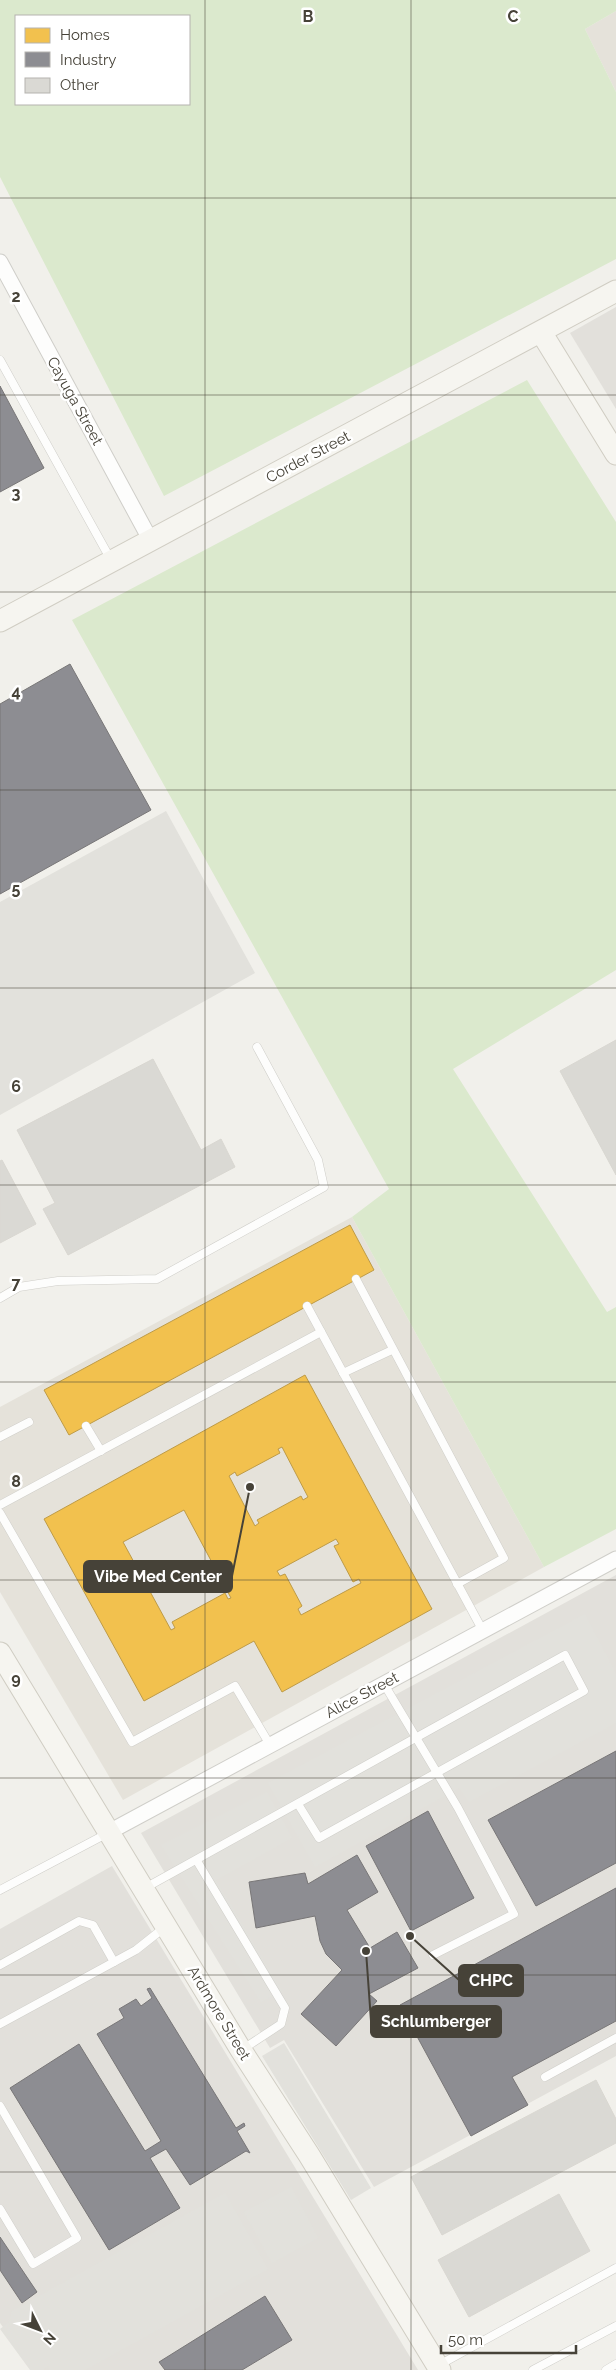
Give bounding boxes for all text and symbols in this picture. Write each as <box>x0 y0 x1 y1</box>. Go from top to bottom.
text: B <box>303 7 314 26</box>
text: C <box>508 7 519 26</box>
legend <box>15 15 190 105</box>
text: Homes <box>60 26 110 44</box>
text: Industry <box>60 51 116 69</box>
text: Other <box>60 76 100 94</box>
text: 2 <box>11 287 21 306</box>
street label: Cayuga Street <box>43 354 107 448</box>
street label: Corder Street <box>263 427 353 487</box>
text: 3 <box>12 484 21 503</box>
text: 4 <box>11 682 21 701</box>
text: 5 <box>12 879 21 898</box>
text: 6 <box>11 1077 21 1096</box>
text: 7 <box>12 1274 21 1293</box>
text: 8 <box>11 1472 21 1491</box>
callout: Vibe Med Center <box>84 1561 232 1592</box>
text: Vibe Med Center <box>94 1567 222 1586</box>
street label: Alice Street <box>323 1668 401 1722</box>
text: 9 <box>11 1669 21 1688</box>
street label: Ardmore Street <box>184 1963 254 2063</box>
callout: CHPC <box>459 1965 523 1996</box>
text: CHPC <box>469 1971 513 1990</box>
callout: Schlumberger <box>371 2006 501 2037</box>
text: Schlumberger <box>381 2012 491 2031</box>
north arrow <box>15 2305 65 2355</box>
scale bar <box>441 2322 576 2354</box>
text: N <box>40 2329 59 2348</box>
text: 50 m <box>448 2331 483 2349</box>

